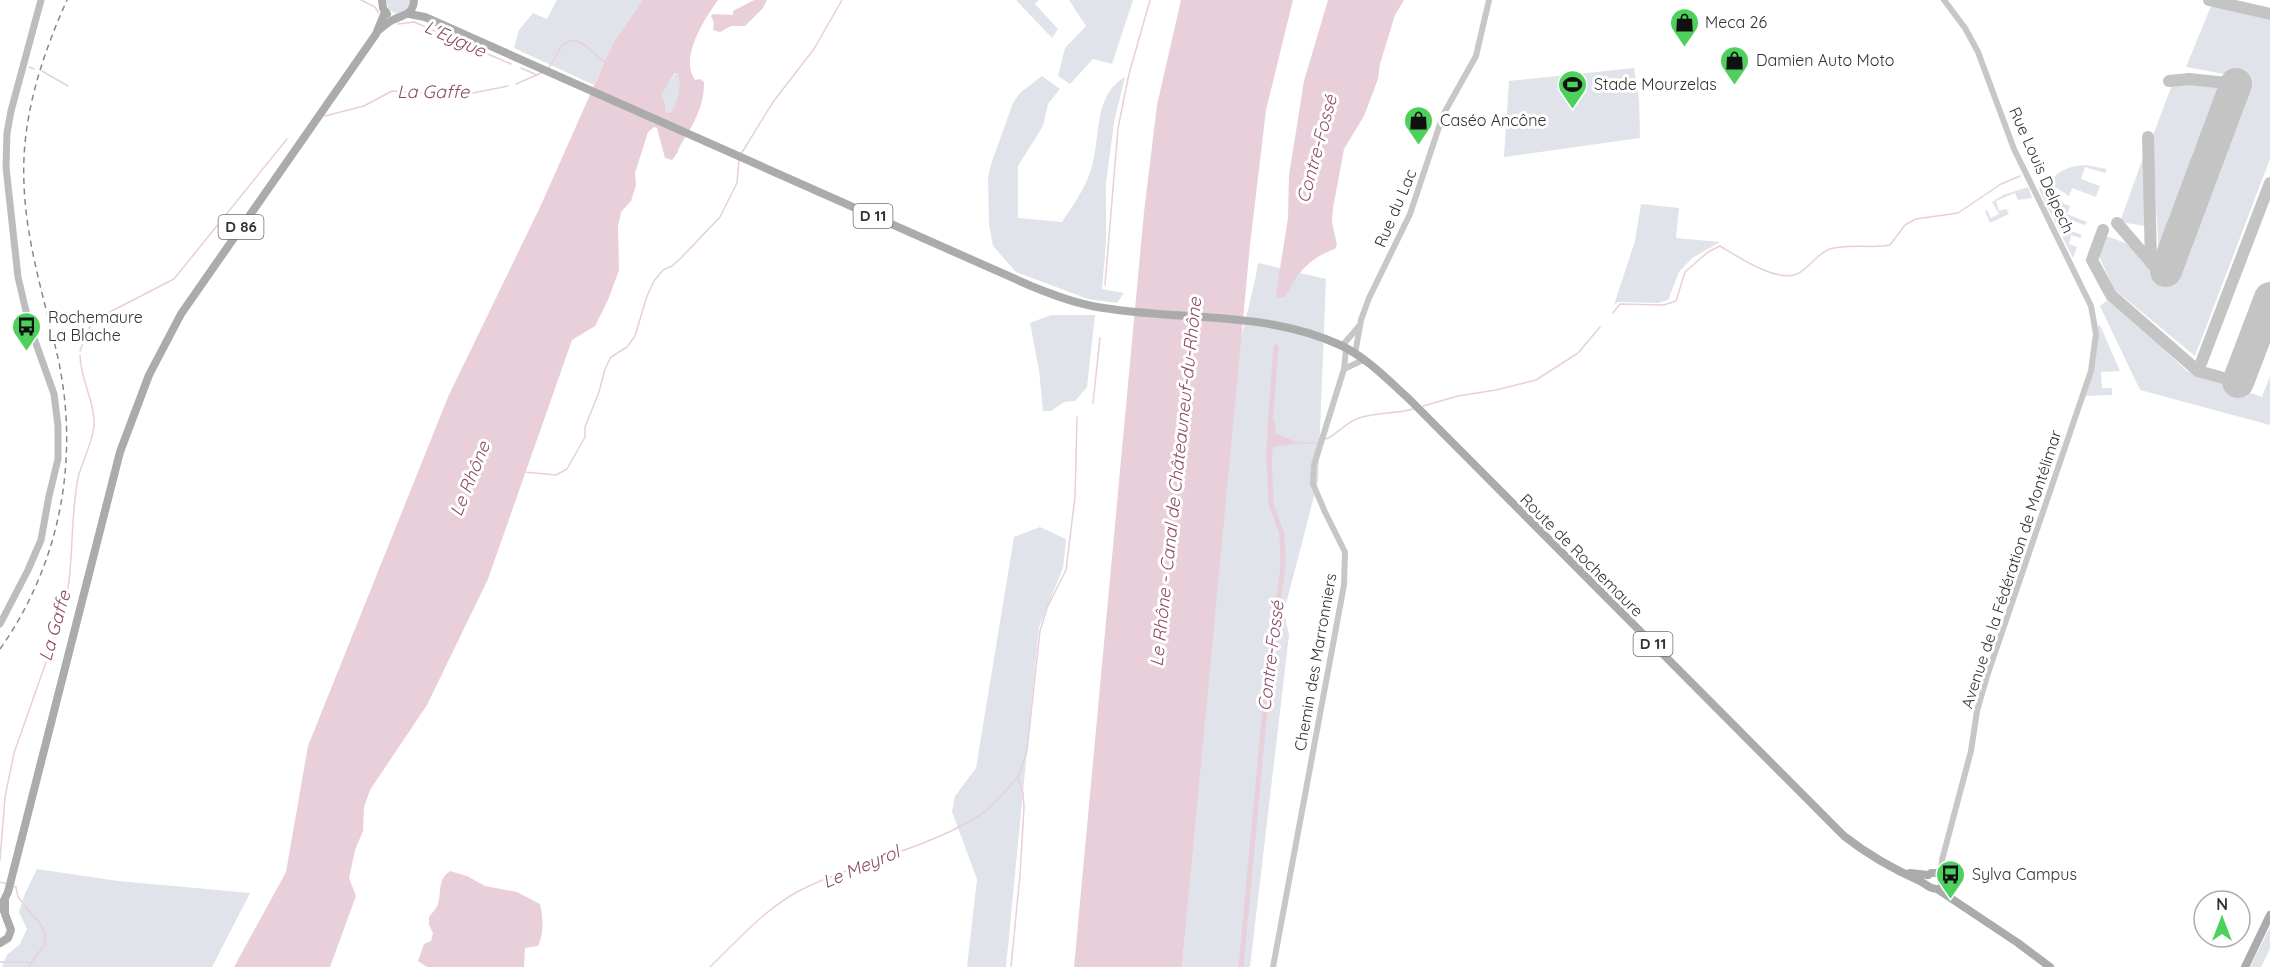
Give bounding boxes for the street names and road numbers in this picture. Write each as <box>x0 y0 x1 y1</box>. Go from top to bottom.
street label: Rue Louis Delpech <box>2005 104 2079 236</box>
street label: Rue du Lac <box>1370 166 1420 250</box>
road number: D 11 <box>854 204 892 228</box>
road number: D 86 <box>218 215 264 239</box>
street label: Avenue de la Fédération de Montélimar <box>1956 427 2066 711</box>
street label: Route de Rochemaure <box>1516 489 1648 621</box>
street label: Chemin des Marronniers <box>1290 572 1340 752</box>
road number: D 11 <box>1634 632 1672 656</box>

